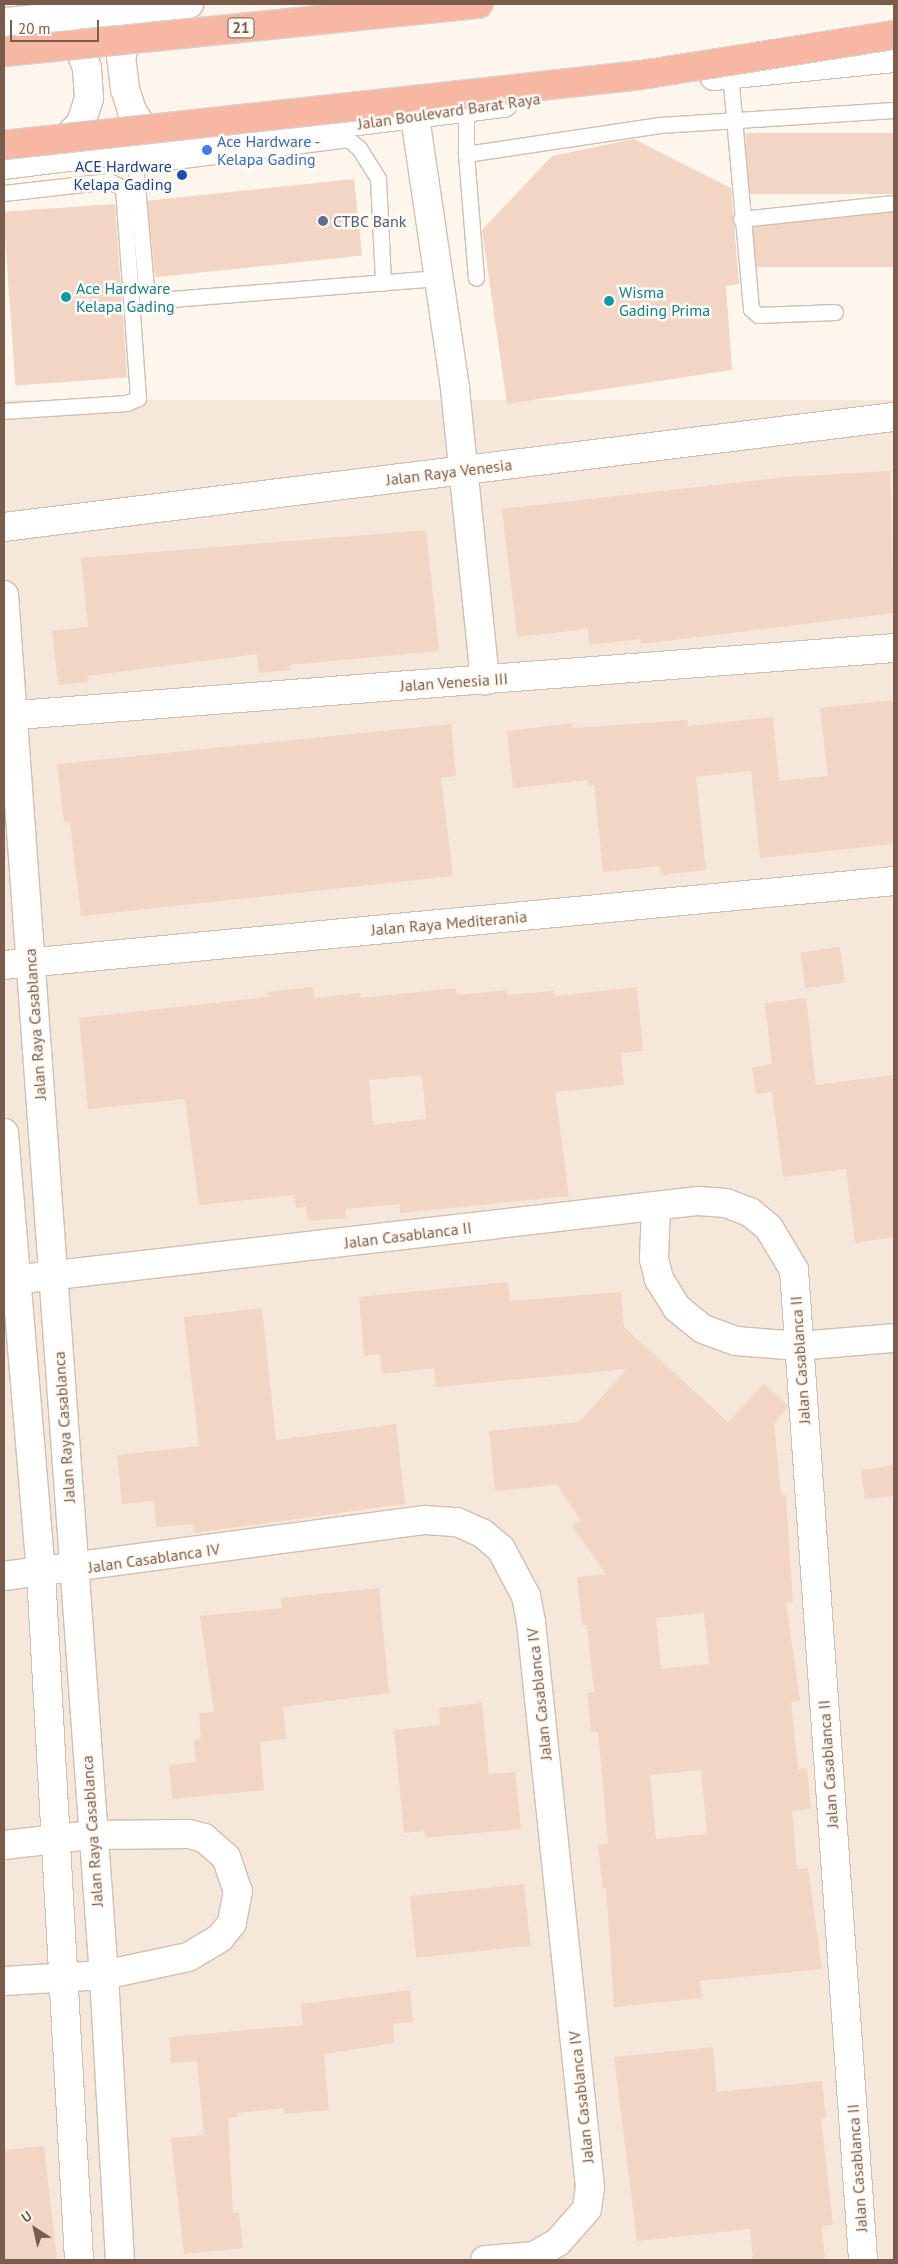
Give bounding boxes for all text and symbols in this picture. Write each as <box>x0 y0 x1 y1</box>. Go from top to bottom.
scale bar <box>12 10 101 42</box>
road number: 21 <box>227 15 255 40</box>
text: 20 m <box>18 19 51 38</box>
street label: Jalan Boulevard Barat Raya <box>356 89 542 133</box>
place label: Ace Hardware - Kelapa Gading <box>217 131 321 169</box>
marker: Ace Hardware - Kelapa Gading <box>201 144 213 156</box>
place label: ACE Hardware Kelapa Gading <box>73 156 172 194</box>
marker: ACE Hardware Kelapa Gading <box>176 169 188 181</box>
place label: CTBC Bank <box>333 211 407 231</box>
marker: CTBC Bank <box>317 215 329 227</box>
place label: Ace Hardware Kelapa Gading <box>76 278 175 316</box>
place label: Wisma Gading Prima <box>619 282 710 320</box>
marker: Ace Hardware Kelapa Gading <box>60 291 72 303</box>
marker: Wisma Gading Prima <box>603 295 615 307</box>
street label: Jalan Raya Venesia <box>385 455 513 489</box>
street label: Jalan Venesia III <box>399 669 509 695</box>
street label: Jalan Raya Mediterania <box>370 907 528 939</box>
street label: Jalan Raya Casablanca <box>20 948 50 1100</box>
street label: Jalan Casablanca II <box>343 1218 473 1252</box>
street label: Jalan Casablanca II <box>786 1295 814 1425</box>
street label: Jalan Raya Casablanca <box>49 1351 79 1503</box>
street label: Jalan Casablanca IV <box>87 1539 221 1577</box>
street label: Jalan Casablanca IV <box>523 1627 555 1761</box>
street label: Jalan Casablanca II <box>814 1699 842 1829</box>
street label: Jalan Raya Casablanca <box>77 1755 107 1907</box>
street label: Jalan Casablanca IV <box>565 2030 597 2164</box>
street label: Jalan Casablanca II <box>843 2103 871 2233</box>
north arrow <box>10 2204 60 2254</box>
text: U <box>18 2207 35 2227</box>

